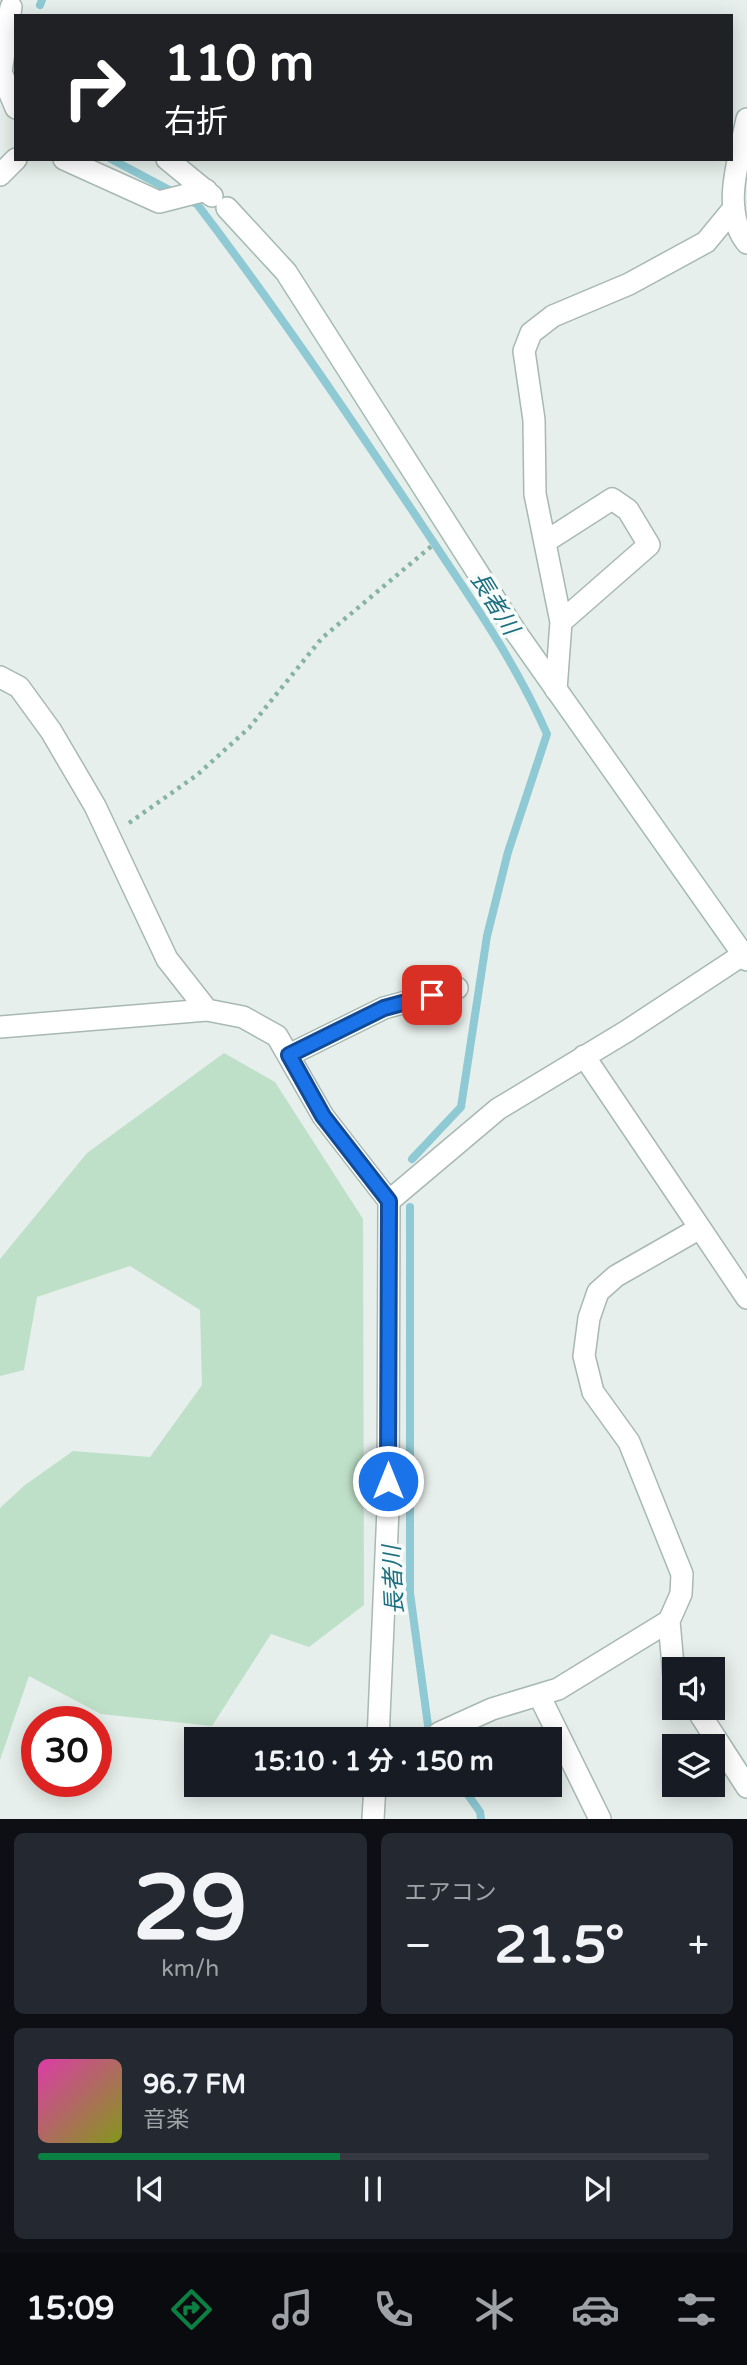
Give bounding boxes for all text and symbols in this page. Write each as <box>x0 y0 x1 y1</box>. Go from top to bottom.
text: 110 m <box>164 35 314 94</box>
icon: right <box>49 42 140 133</box>
text: 右折 <box>164 103 228 141</box>
water label: 長者川 <box>464 567 526 643</box>
pin <box>402 965 462 1025</box>
icon: arrive <box>413 976 451 1014</box>
position arrow <box>351 1444 425 1518</box>
water label: 長者川 <box>378 1542 410 1615</box>
map controls <box>662 1657 725 1797</box>
button: sound <box>662 1657 725 1720</box>
speed limit sign: 30 <box>21 1706 112 1797</box>
button: layers <box>662 1734 725 1797</box>
text: 15:10 · 1 分 · 150 m <box>252 1746 494 1777</box>
text: 29 <box>133 1854 247 1964</box>
text: エアコン <box>405 1879 497 1907</box>
text: 21.5° <box>495 1914 625 1977</box>
text: − <box>405 1923 432 1969</box>
text: + <box>688 1923 709 1969</box>
text: km/h <box>161 1955 219 1983</box>
text: 96.7 FM <box>143 2069 246 2100</box>
text: 音楽 <box>143 2106 189 2134</box>
icon: previous <box>131 2170 169 2208</box>
icon: pause <box>354 2170 392 2208</box>
icon: next <box>578 2170 616 2208</box>
icon: directions <box>167 2285 216 2334</box>
icon: music <box>268 2285 317 2334</box>
icon: phone <box>369 2285 418 2334</box>
icon: climate <box>470 2285 519 2334</box>
icon: car <box>571 2285 620 2334</box>
icon: filters <box>672 2285 721 2334</box>
text: 15:09 <box>26 2290 115 2328</box>

